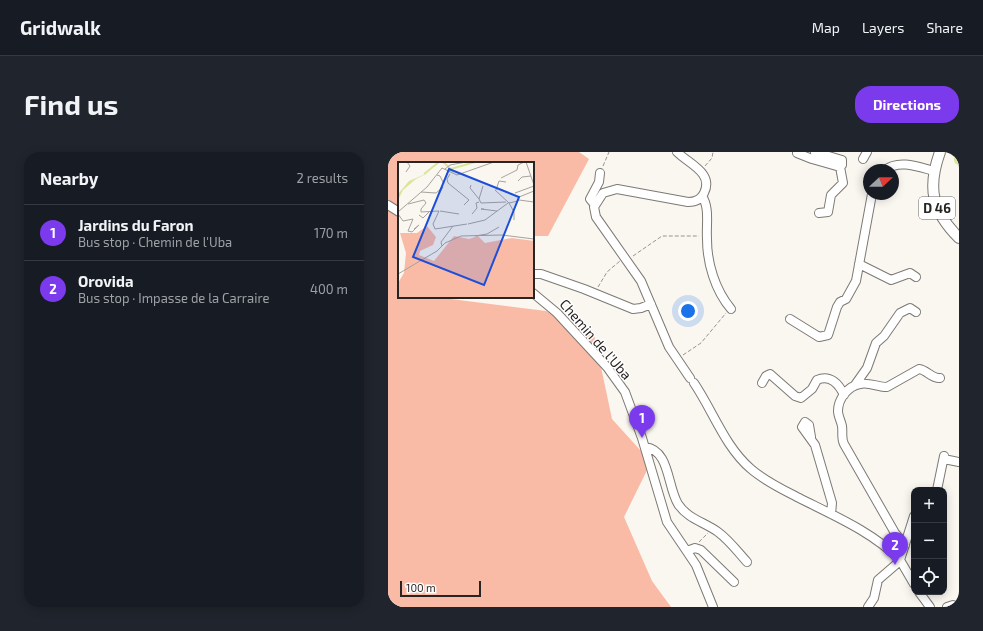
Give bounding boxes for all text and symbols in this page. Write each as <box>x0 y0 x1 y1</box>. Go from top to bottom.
text: Gridwalk <box>20 16 101 39</box>
text: Map <box>812 19 840 36</box>
text: Layers <box>862 19 904 36</box>
text: Share <box>926 19 963 36</box>
button: Directions <box>855 86 959 123</box>
text: Find us <box>24 87 118 121</box>
inset map <box>398 162 534 298</box>
north arrow <box>863 164 899 200</box>
text: Nearby <box>40 168 98 188</box>
text: 2 results <box>296 170 348 186</box>
road number: D 46 <box>919 197 955 219</box>
text: Jardins du Faron <box>78 216 194 234</box>
text: 1 <box>50 225 56 241</box>
text: 170 m <box>314 225 348 241</box>
text: Bus stop · Chemin de l'Uba <box>78 234 232 250</box>
text: Orovida <box>78 272 133 290</box>
text: 2 <box>49 281 57 297</box>
text: 400 m <box>310 281 348 297</box>
text: Bus stop · Impasse de la Carraire <box>78 290 269 306</box>
street label: Chemin de l'Uba <box>556 295 636 383</box>
your location <box>678 301 698 321</box>
pin: 1 <box>629 405 655 438</box>
map controls <box>911 487 947 595</box>
button: + <box>911 487 947 523</box>
button: − <box>911 523 947 559</box>
pin: 2 <box>882 532 908 565</box>
button: locate <box>911 559 947 595</box>
scale bar <box>400 579 481 598</box>
text: 100 m <box>406 581 436 594</box>

